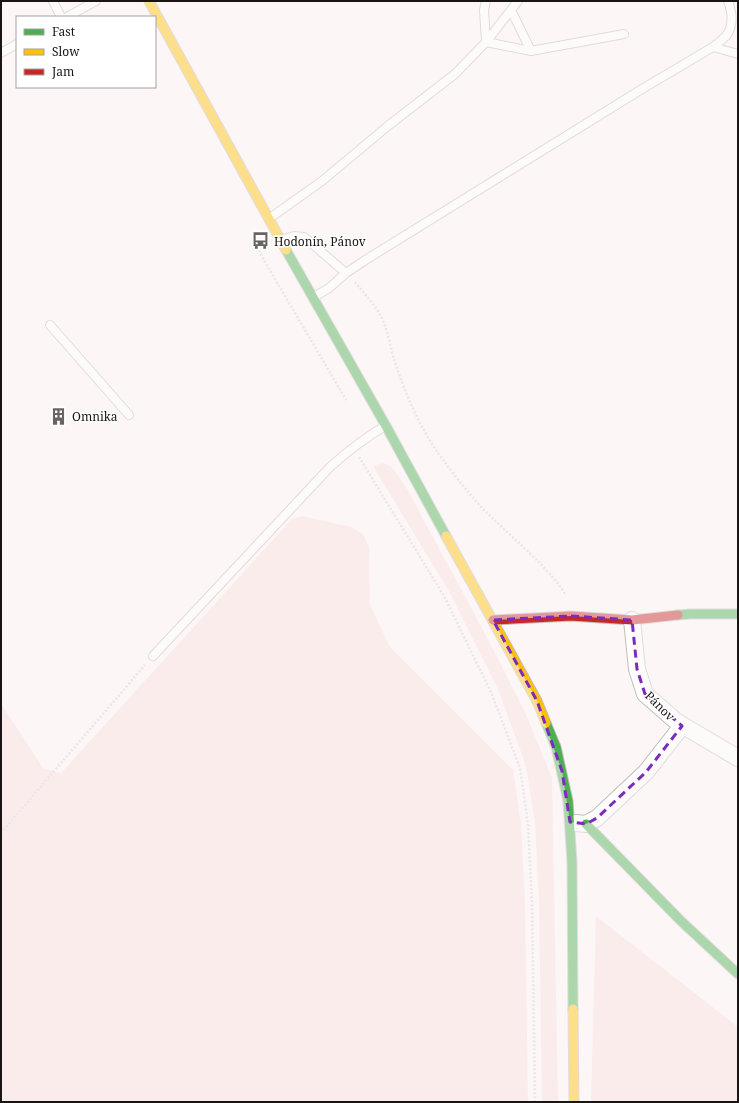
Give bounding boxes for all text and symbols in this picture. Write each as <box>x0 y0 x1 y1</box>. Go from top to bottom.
legend <box>16 16 156 88</box>
text: Fast <box>52 23 75 40</box>
text: Slow <box>52 43 80 60</box>
text: Jam <box>51 63 74 80</box>
bus stop icon: Hodonín, Pánov <box>251 231 271 251</box>
place label: Hodonín, Pánov <box>274 233 366 250</box>
building icon: Omnika <box>49 406 69 426</box>
place label: Omnika <box>72 408 118 425</box>
street label: Pánov <box>641 687 679 725</box>

